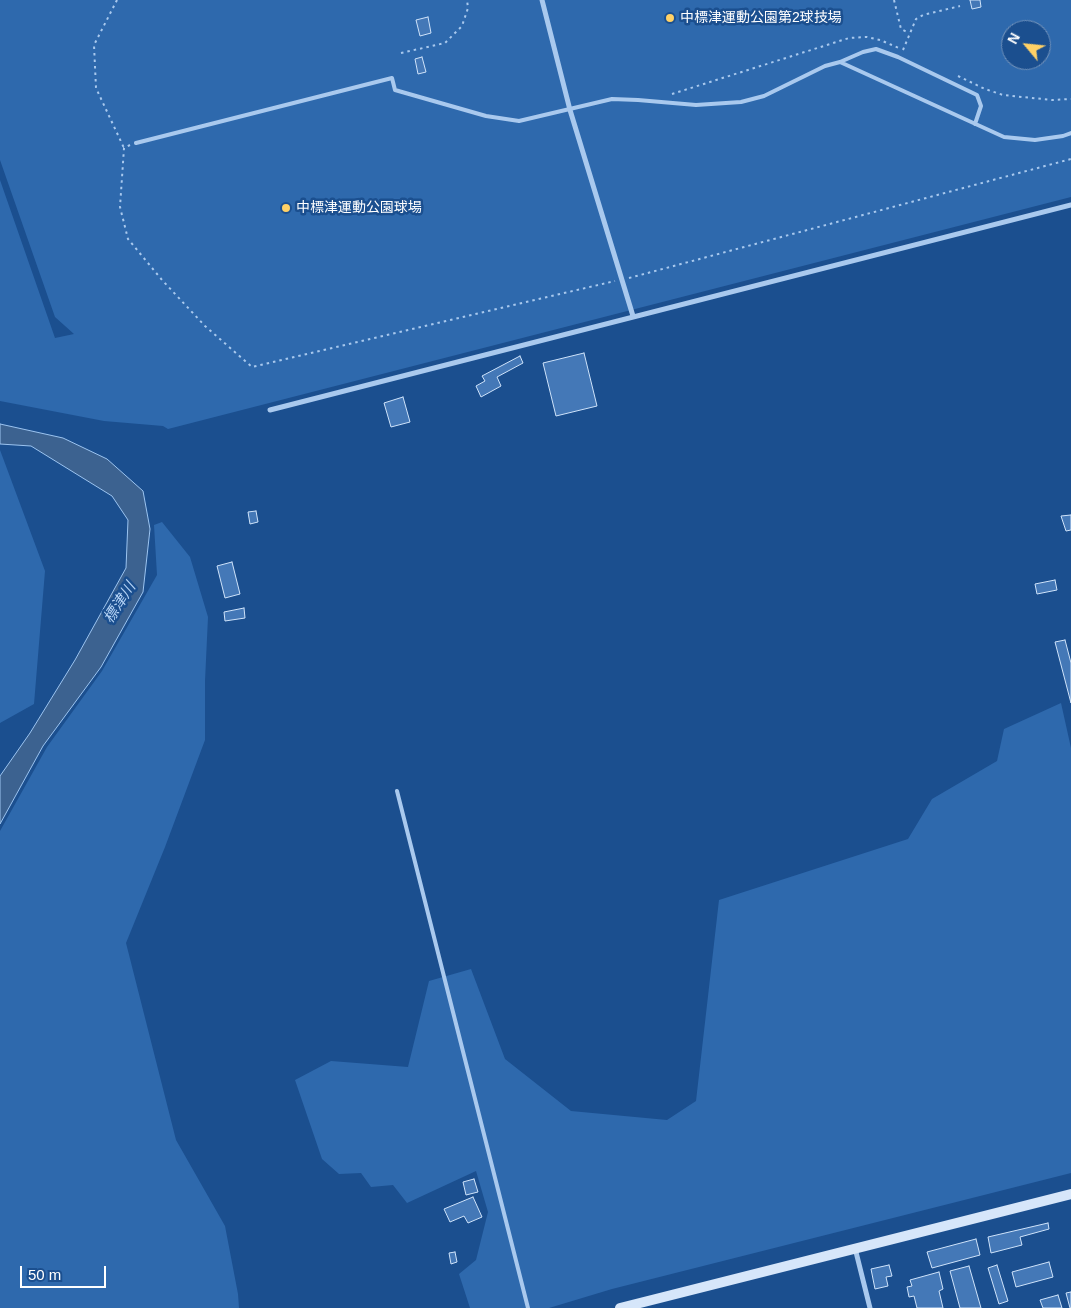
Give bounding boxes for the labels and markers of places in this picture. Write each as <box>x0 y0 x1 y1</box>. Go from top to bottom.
place label: 中標津運動公園第2球技場 <box>680 10 842 26</box>
marker: 中標津運動公園第2球技場 <box>664 12 676 24</box>
place label: 中標津運動公園球場 <box>296 200 422 216</box>
marker: 中標津運動公園球場 <box>280 202 292 214</box>

